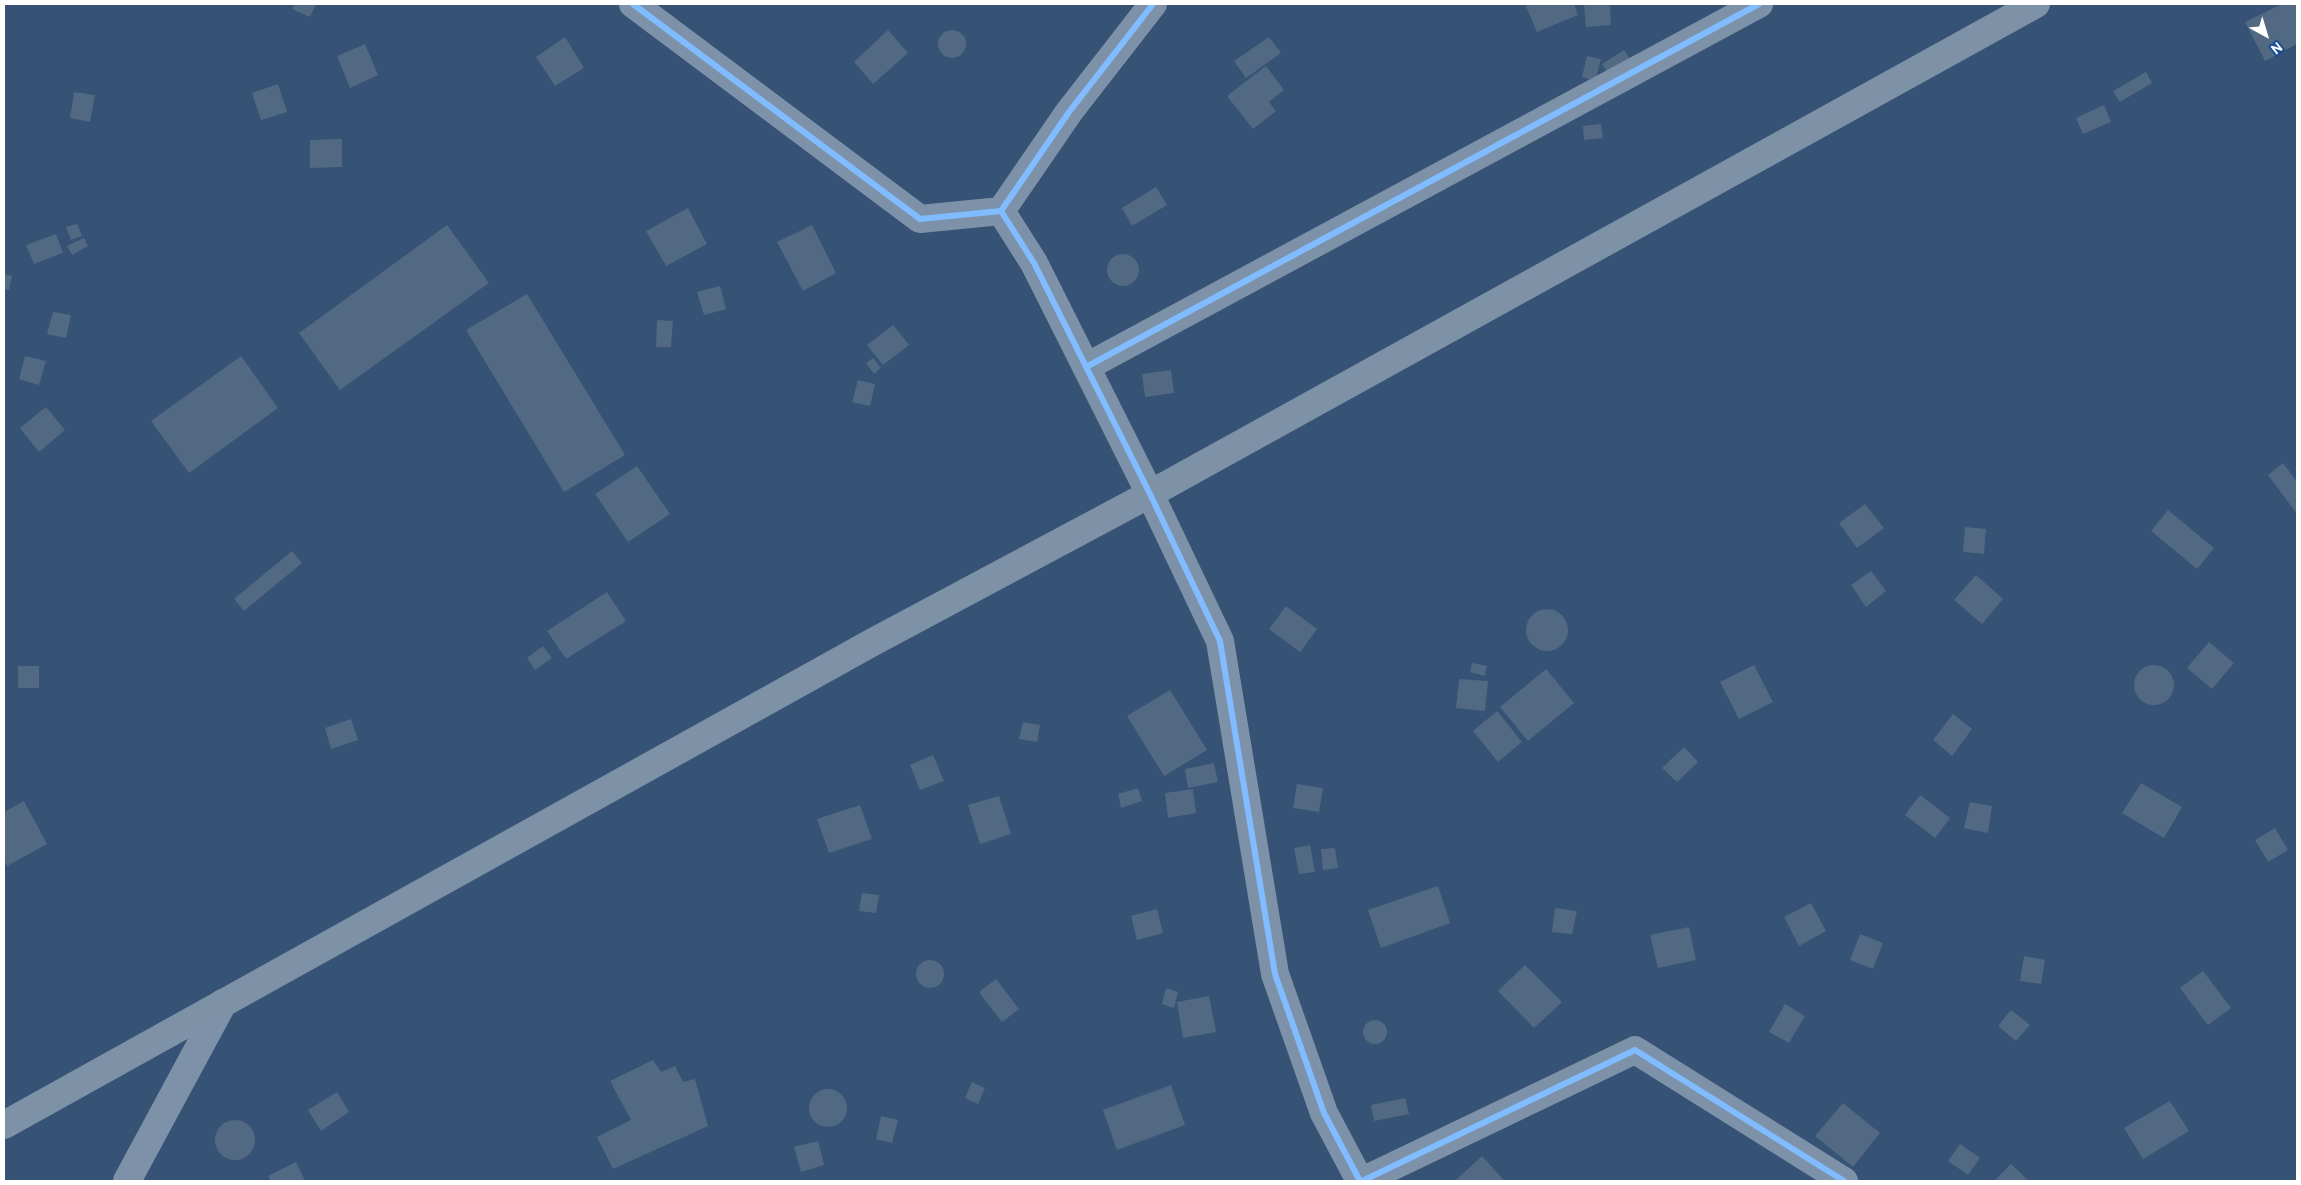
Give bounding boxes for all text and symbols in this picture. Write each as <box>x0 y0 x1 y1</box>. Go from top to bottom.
north arrow <box>2241 10 2291 60</box>
text: N <box>2266 37 2285 57</box>

